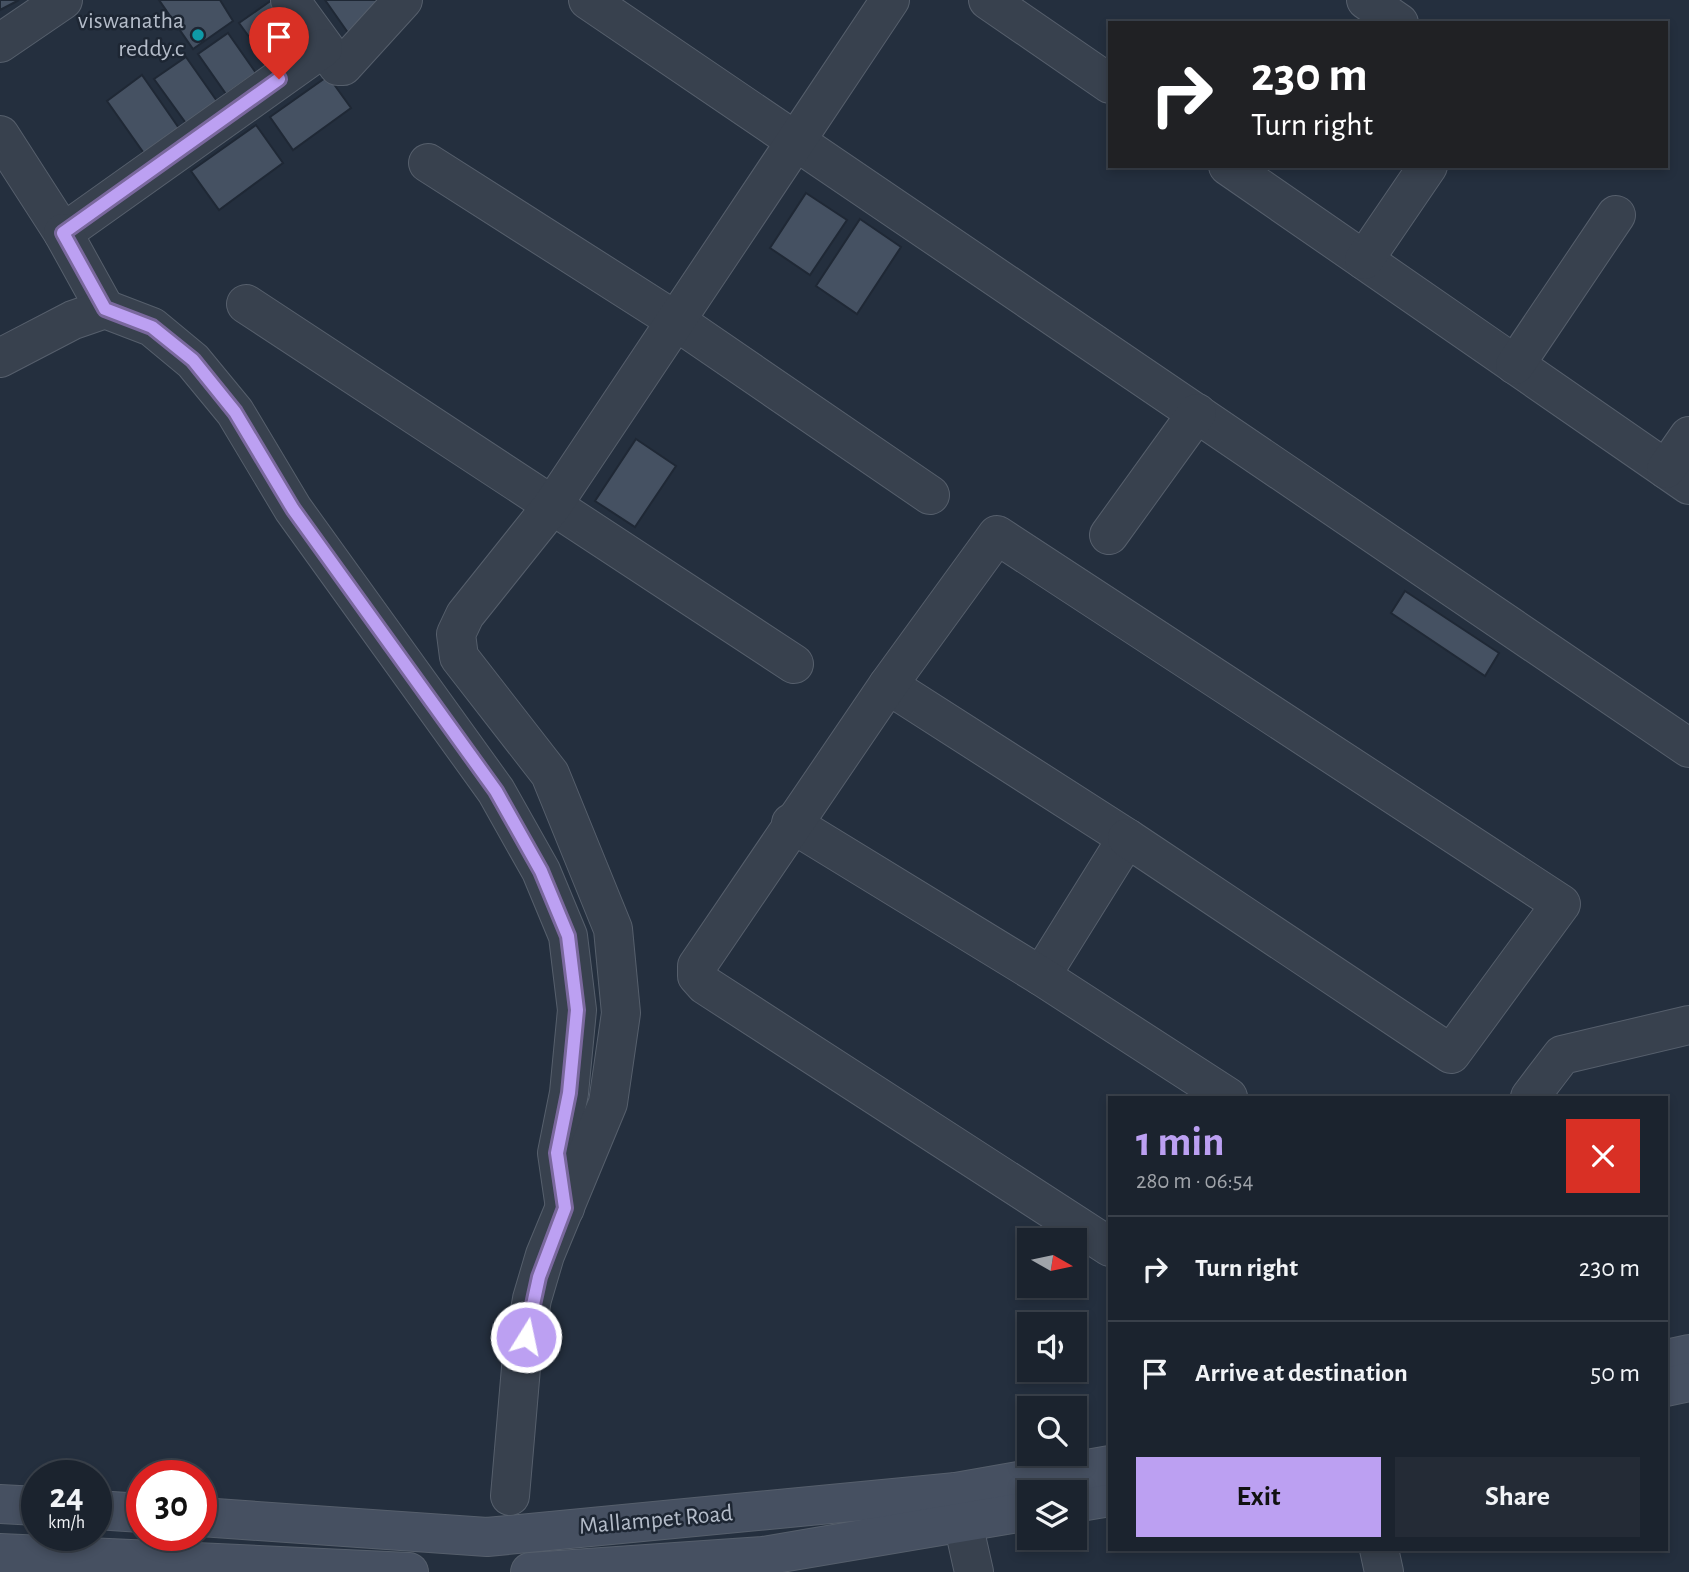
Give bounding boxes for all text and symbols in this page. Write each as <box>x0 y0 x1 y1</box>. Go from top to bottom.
pin <box>249 7 309 79</box>
place label: viswanatha reddy.c <box>78 9 184 61</box>
icon: arrive <box>260 18 298 56</box>
marker: viswanatha reddy.c <box>190 27 206 43</box>
icon: right <box>1136 49 1227 140</box>
text: 230 m <box>1251 51 1368 100</box>
text: Turn right <box>1251 109 1373 141</box>
button: close <box>1566 1119 1640 1193</box>
text: 1 min <box>1136 1121 1225 1163</box>
text: 280 m · 06:54 <box>1136 1170 1253 1193</box>
north arrow <box>1017 1228 1087 1298</box>
map controls <box>1017 1228 1087 1550</box>
icon: right <box>1136 1250 1174 1288</box>
text: Turn right <box>1195 1255 1298 1281</box>
text: 230 m <box>1579 1255 1640 1281</box>
position arrow <box>489 1300 563 1374</box>
button: sound <box>1017 1312 1087 1382</box>
icon: arrive <box>1136 1355 1174 1393</box>
text: Arrive at destination <box>1195 1360 1408 1386</box>
text: 50 m <box>1590 1360 1640 1386</box>
button: search <box>1017 1396 1087 1466</box>
button: Exit <box>1136 1457 1381 1537</box>
button: Share <box>1395 1457 1640 1537</box>
speed limit sign: 30 <box>126 1460 217 1551</box>
text: 24 <box>49 1479 84 1514</box>
button: layers <box>1017 1480 1087 1550</box>
street label: Mallampet Road <box>578 1501 734 1539</box>
text: km/h <box>48 1514 85 1532</box>

